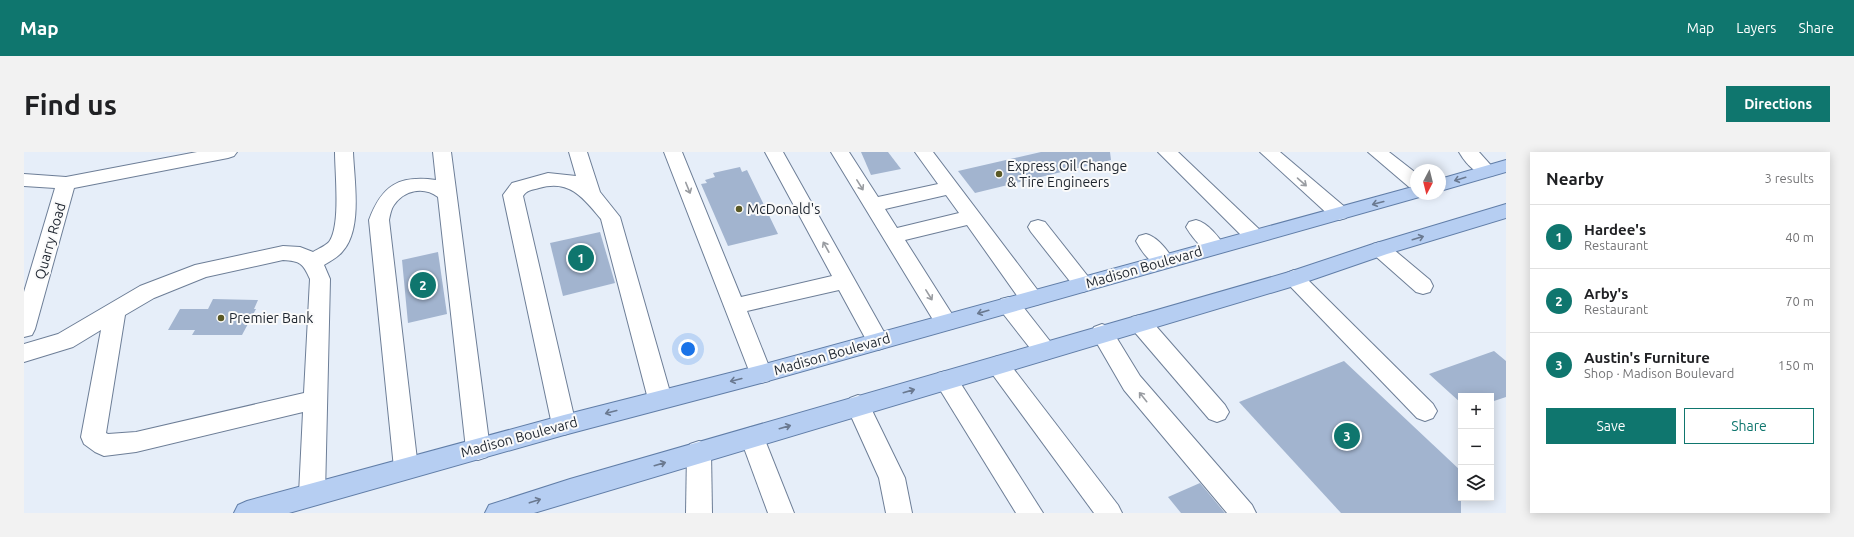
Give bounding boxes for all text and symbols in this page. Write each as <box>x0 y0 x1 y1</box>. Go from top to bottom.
text: Map <box>20 17 59 39</box>
text: Map <box>1687 20 1714 36</box>
text: Layers <box>1736 20 1776 36</box>
text: Share <box>1798 20 1834 36</box>
button: Directions <box>1726 86 1830 122</box>
text: Find us <box>24 89 117 120</box>
place label: Express Oil Change & Tire Engineers <box>1007 158 1127 190</box>
north arrow <box>1410 164 1446 200</box>
marker: Express Oil Change & Tire Engineers <box>994 169 1004 179</box>
text: Nearby <box>1546 169 1604 188</box>
text: 3 results <box>1764 171 1814 185</box>
one-way arrow <box>1453 176 1466 183</box>
one-way arrow <box>1297 177 1308 186</box>
one-way arrow <box>857 179 865 191</box>
one-way arrow <box>684 182 692 194</box>
one-way arrow <box>1372 199 1385 207</box>
street label: Quarry Road <box>31 201 69 281</box>
place label: McDonald's <box>747 201 820 217</box>
marker: McDonald's <box>734 204 744 214</box>
text: Hardee's <box>1584 221 1646 238</box>
text: 1 <box>1555 230 1563 244</box>
text: 40 m <box>1785 230 1814 244</box>
one-way arrow <box>1411 234 1424 241</box>
text: Restaurant <box>1584 238 1648 252</box>
one-way arrow <box>821 241 829 253</box>
pin: 1 <box>568 243 594 273</box>
street label: Madison Boulevard <box>1084 243 1204 291</box>
pin: 2 <box>410 270 436 300</box>
text: Arby's <box>1584 285 1628 302</box>
one-way arrow <box>926 289 934 301</box>
text: 2 <box>1555 294 1563 308</box>
text: 70 m <box>1785 294 1814 308</box>
text: Restaurant <box>1584 302 1648 316</box>
one-way arrow <box>977 309 990 316</box>
place label: Premier Bank <box>229 310 313 326</box>
marker: Premier Bank <box>216 313 226 323</box>
street label: Madison Boulevard <box>772 330 892 378</box>
your location <box>678 339 698 359</box>
text: Austin's Furniture <box>1584 349 1710 366</box>
text: 3 <box>1555 358 1563 372</box>
text: 150 m <box>1778 358 1814 372</box>
text: Shop · Madison Boulevard <box>1584 366 1734 380</box>
one-way arrow <box>730 377 743 384</box>
one-way arrow <box>903 387 916 394</box>
one-way arrow <box>1138 391 1147 402</box>
map controls <box>1458 393 1494 501</box>
button: + <box>1458 393 1494 429</box>
button: Save <box>1546 408 1676 444</box>
button: Share <box>1684 408 1814 444</box>
one-way arrow <box>604 409 617 417</box>
street label: Madison Boulevard <box>459 414 579 460</box>
pin: 3 <box>1334 421 1360 451</box>
one-way arrow <box>778 423 791 430</box>
button: − <box>1458 429 1494 465</box>
one-way arrow <box>653 460 666 467</box>
button: layers <box>1458 465 1494 501</box>
one-way arrow <box>529 497 542 504</box>

